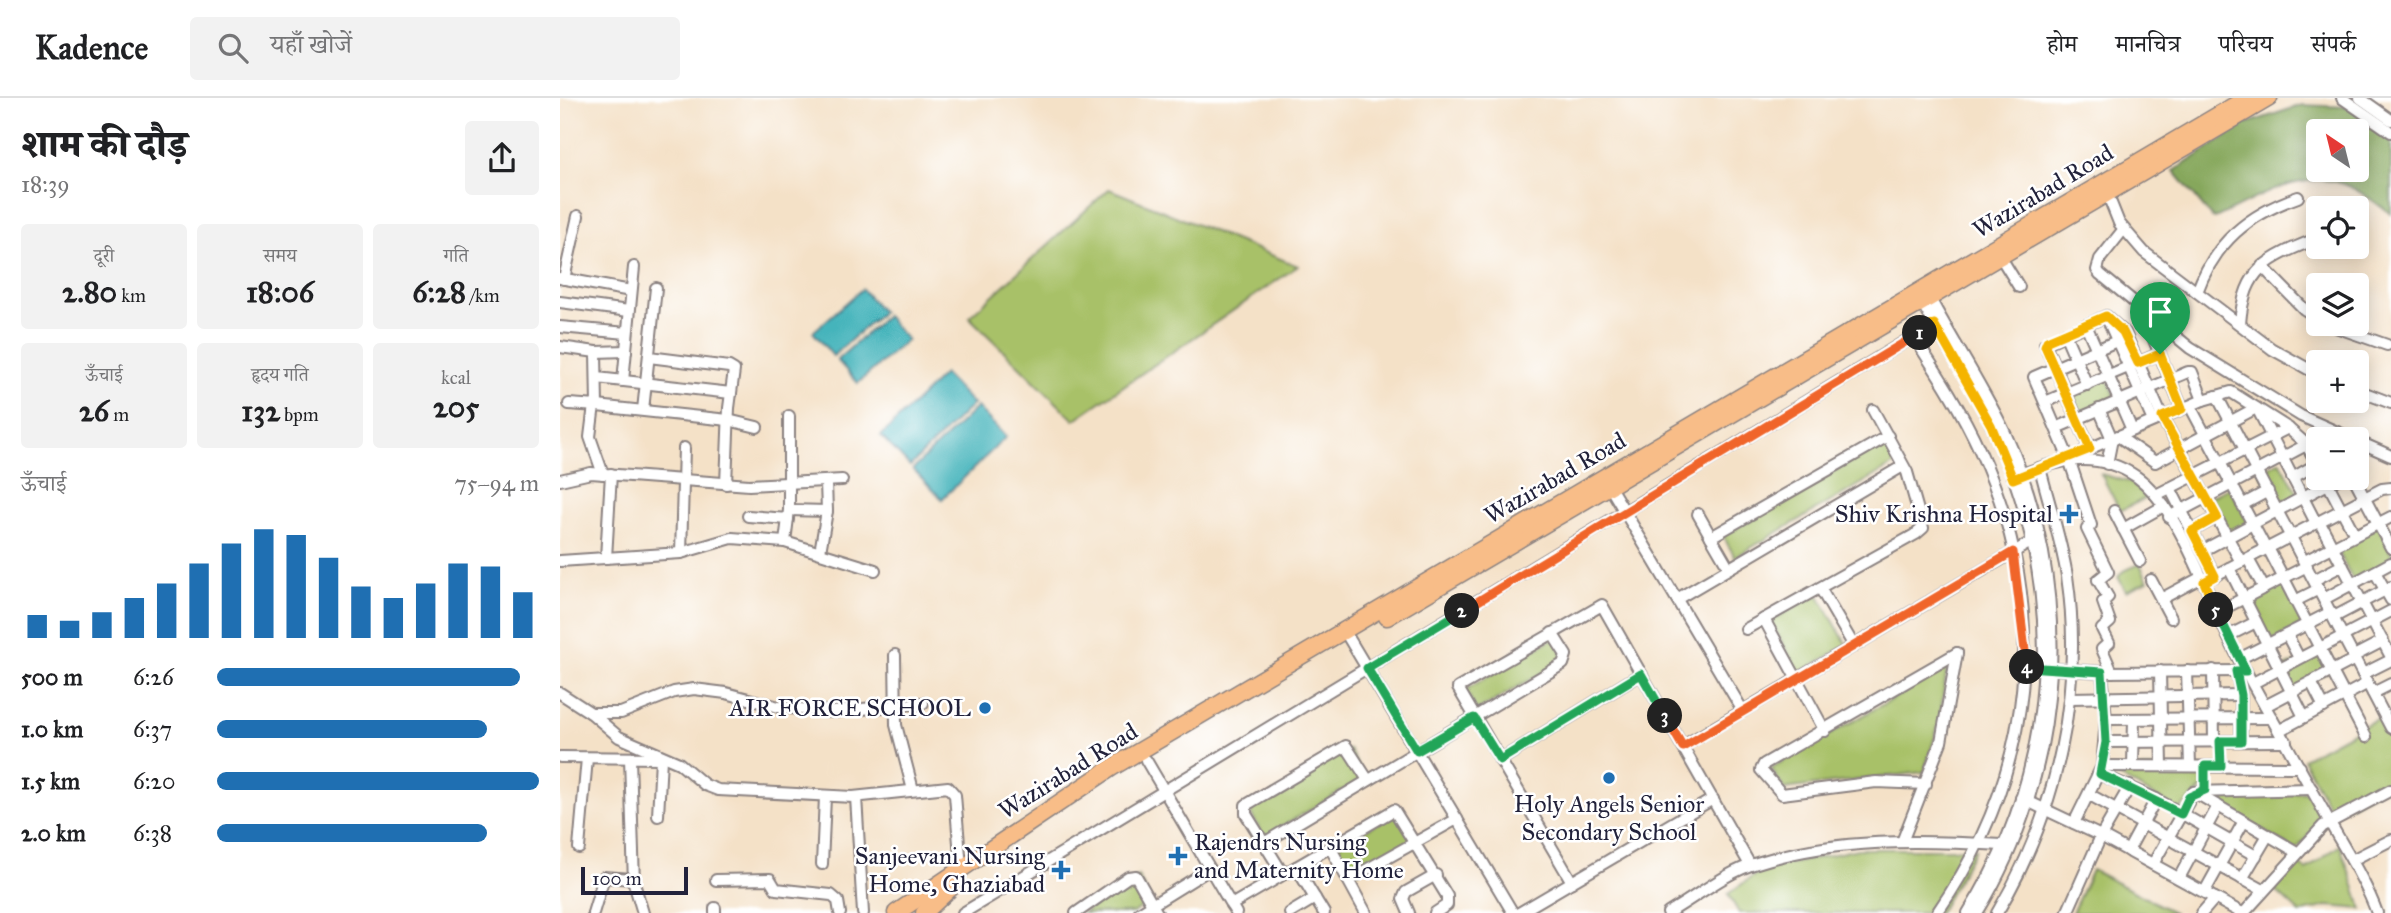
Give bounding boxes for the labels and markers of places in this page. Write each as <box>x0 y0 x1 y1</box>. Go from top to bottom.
pin <box>2130 282 2190 354</box>
pin: 1 <box>1902 316 1938 350</box>
place label: Shiv Krishna Hospital <box>1835 499 2054 529</box>
marker: Shiv Krishna Hospital <box>2059 504 2079 524</box>
pin: 5 <box>2198 592 2234 628</box>
pin: 2 <box>1444 594 1480 628</box>
pin: 4 <box>2010 650 2044 684</box>
place label: AIR FORCE SCHOOL <box>728 693 971 723</box>
pin: 3 <box>1648 698 1682 734</box>
marker: AIR FORCE SCHOOL <box>977 700 993 716</box>
marker: Holy Angels Senior Secondary School <box>1601 770 1617 786</box>
place label: Holy Angels Senior Secondary School <box>1514 789 1704 847</box>
place label: Rajendrs Nursing and Maternity Home <box>1194 827 1404 885</box>
place label: Sanjeevani Nursing Home, Ghaziabad <box>855 841 1046 899</box>
marker: Rajendrs Nursing and Maternity Home <box>1168 846 1188 866</box>
marker: Sanjeevani Nursing Home, Ghaziabad <box>1051 860 1071 880</box>

